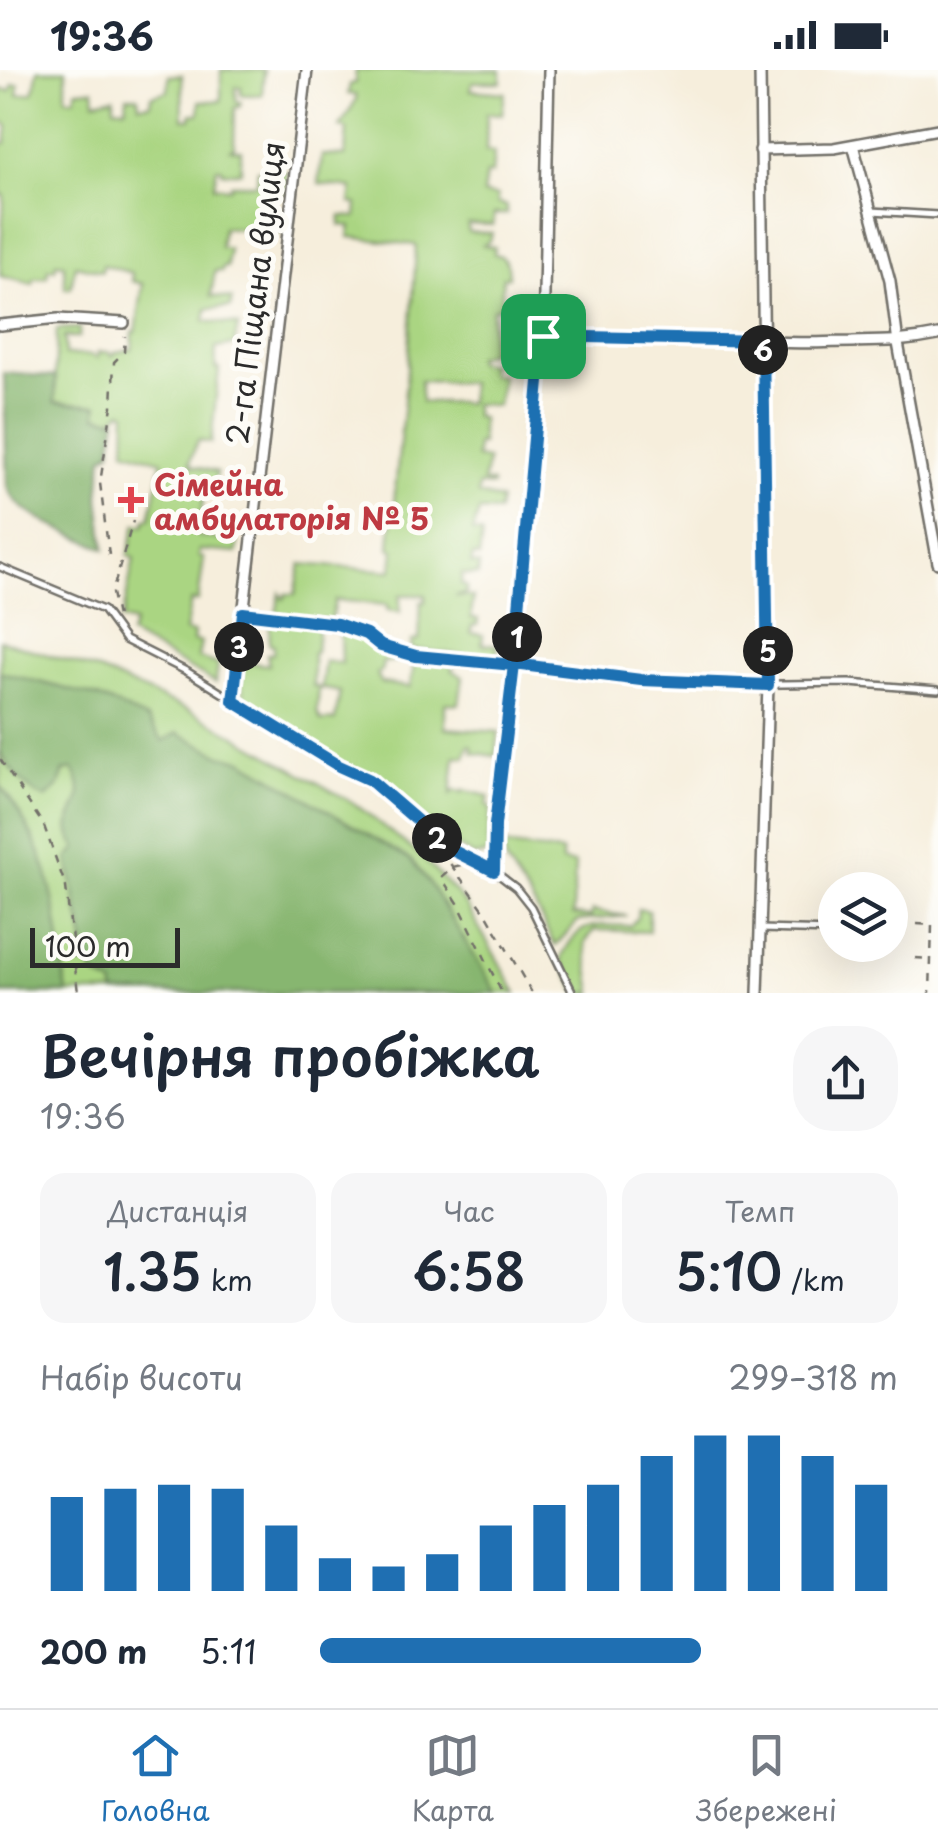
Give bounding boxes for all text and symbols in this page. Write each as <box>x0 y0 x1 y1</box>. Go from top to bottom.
text: 19:36 <box>50 7 154 64</box>
street label: 2-га Піщана вулиця <box>213 139 295 447</box>
pin <box>501 294 586 379</box>
icon: arrive <box>516 309 571 364</box>
pin: 6 <box>738 325 788 375</box>
text: 6 <box>753 328 773 371</box>
place label: Сімейна амбулаторія № 5 <box>154 461 430 540</box>
marker: Сімейна амбулаторія № 5 <box>118 487 144 513</box>
pin: 1 <box>492 612 542 662</box>
text: 1 <box>510 615 524 658</box>
pin: 3 <box>214 622 264 672</box>
text: 3 <box>230 625 248 668</box>
pin: 5 <box>743 626 793 676</box>
text: 5 <box>759 629 777 672</box>
pin: 2 <box>412 813 462 863</box>
text: 2 <box>427 816 447 859</box>
map controls <box>818 872 908 962</box>
button: layers <box>818 872 908 962</box>
scale bar <box>30 923 180 968</box>
text: 100 m <box>45 924 131 967</box>
text: Вечірня пробіжка <box>40 1013 540 1096</box>
button: share <box>793 1026 898 1131</box>
text: 19:36 <box>40 1092 126 1140</box>
text: Дистанція <box>108 1189 248 1232</box>
text: Час <box>443 1189 495 1232</box>
text: Темп <box>725 1189 795 1232</box>
text: 1.35 <box>103 1232 202 1308</box>
text: 6:58 <box>412 1232 526 1308</box>
text: 5:10 <box>675 1232 782 1308</box>
text: km <box>202 1258 253 1301</box>
text: /km <box>782 1258 845 1301</box>
text: Набір висоти <box>40 1353 243 1401</box>
text: 299–318 m <box>728 1353 898 1401</box>
text: 200 m <box>40 1627 147 1675</box>
text: 5:11 <box>200 1627 257 1675</box>
tab: Головна <box>101 1728 210 1831</box>
tab: Карта <box>412 1728 494 1831</box>
tab: Збережені <box>696 1728 837 1831</box>

